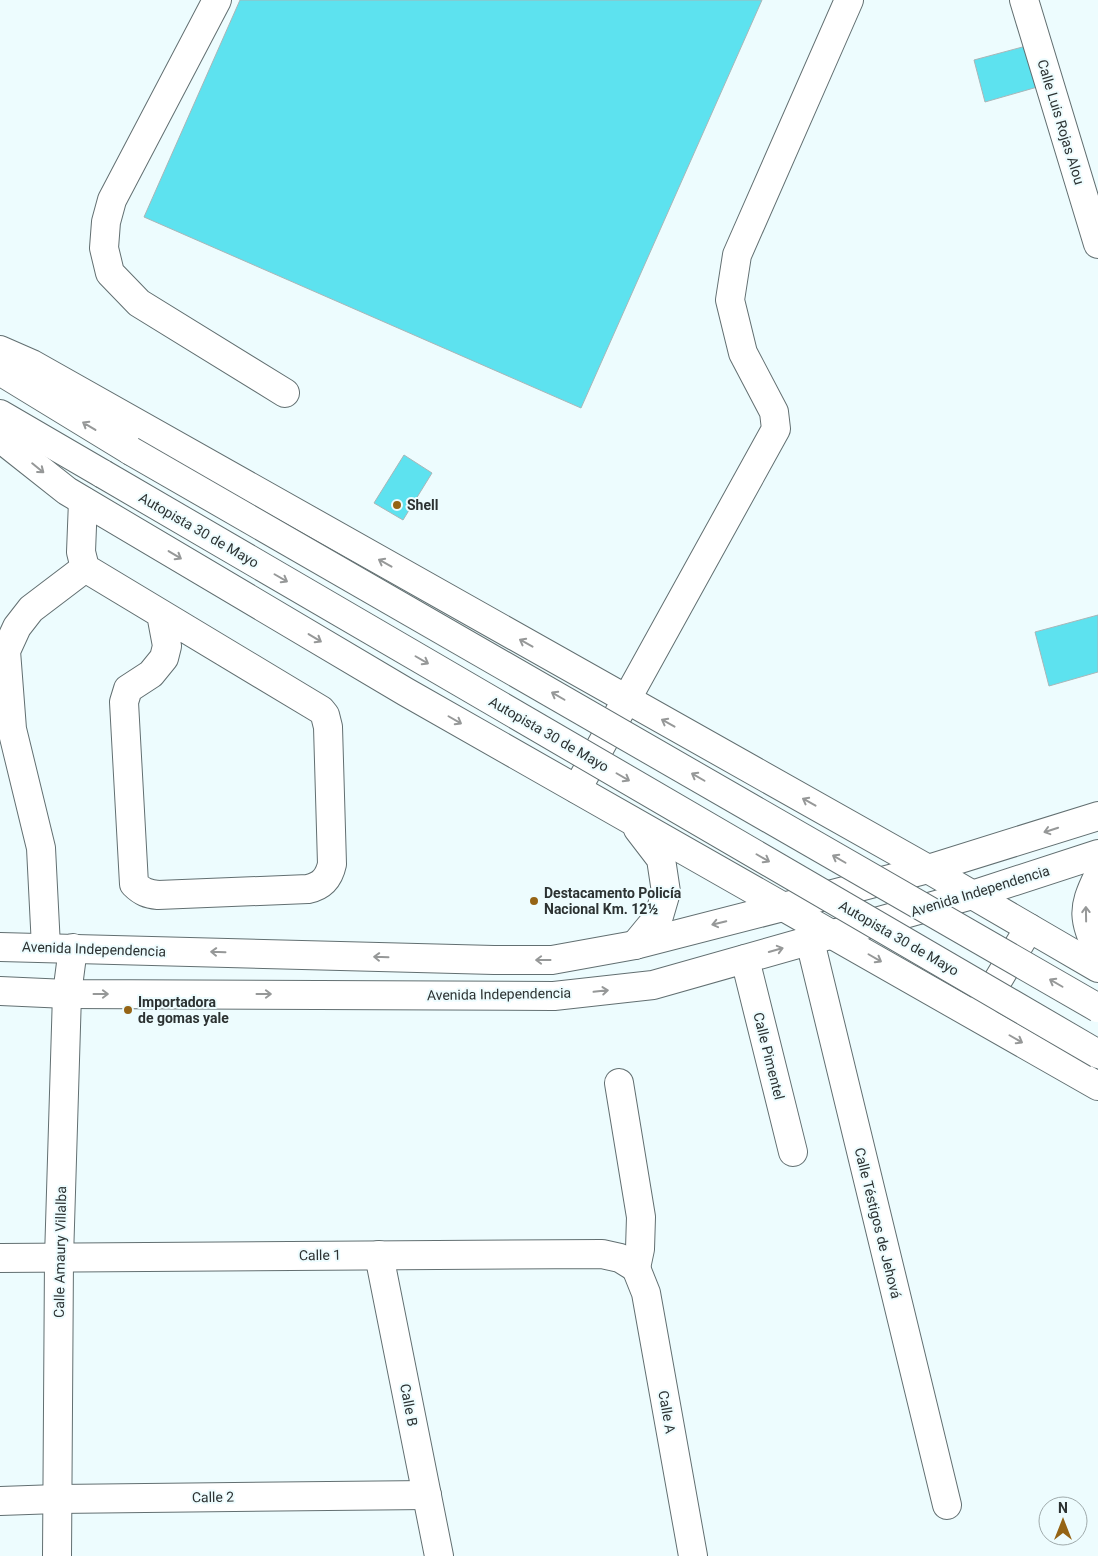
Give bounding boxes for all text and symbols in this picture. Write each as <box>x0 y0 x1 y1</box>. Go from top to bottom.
street label: Calle Luis Rojas Alou <box>1034 57 1088 187</box>
one-way arrow <box>83 420 97 430</box>
one-way arrow <box>31 463 44 474</box>
street label: Autopista 30 de Mayo <box>136 489 262 571</box>
place label: Shell <box>407 497 438 513</box>
marker: Shell <box>391 499 403 511</box>
one-way arrow <box>167 551 182 561</box>
one-way arrow <box>377 558 392 568</box>
one-way arrow <box>274 573 288 583</box>
one-way arrow <box>307 633 322 643</box>
one-way arrow <box>519 637 534 647</box>
one-way arrow <box>414 655 428 665</box>
one-way arrow <box>551 691 565 701</box>
street label: Autopista 30 de Mayo <box>486 693 612 775</box>
one-way arrow <box>448 715 462 725</box>
one-way arrow <box>661 717 675 727</box>
one-way arrow <box>615 772 629 782</box>
one-way arrow <box>692 772 706 782</box>
one-way arrow <box>803 797 817 807</box>
one-way arrow <box>1044 825 1060 835</box>
one-way arrow <box>833 853 847 863</box>
one-way arrow <box>755 854 769 864</box>
street label: Avenida Independencia <box>909 862 1051 920</box>
place label: Destacamento Policía Nacional Km. 12½ <box>544 885 682 917</box>
marker: Destacamento Policía Nacional Km. 12½ <box>528 895 540 907</box>
street label: Autopista 30 de Mayo <box>836 897 962 979</box>
one-way arrow <box>1082 907 1091 923</box>
one-way arrow <box>712 919 728 928</box>
street label: Avenida Independencia <box>22 938 166 960</box>
one-way arrow <box>767 945 783 955</box>
one-way arrow <box>211 948 227 957</box>
one-way arrow <box>373 952 390 962</box>
one-way arrow <box>867 954 882 964</box>
one-way arrow <box>536 955 552 965</box>
one-way arrow <box>1049 978 1063 988</box>
street label: Avenida Independencia <box>427 985 571 1003</box>
one-way arrow <box>593 986 609 996</box>
one-way arrow <box>92 989 109 999</box>
one-way arrow <box>255 989 271 999</box>
place label: Importadora de gomas yale <box>138 994 229 1026</box>
marker: Importadora de gomas yale <box>122 1004 134 1016</box>
street label: Calle Pimentel <box>750 1011 788 1101</box>
one-way arrow <box>1008 1035 1023 1045</box>
street label: Calle Téstigos de Jehová <box>852 1146 904 1300</box>
street label: Calle Amaury Villalba <box>51 1186 69 1318</box>
street label: Calle 1 <box>299 1247 341 1263</box>
street label: Calle B <box>397 1382 421 1428</box>
street label: Calle A <box>655 1389 679 1435</box>
street label: Calle 2 <box>192 1489 234 1505</box>
north arrow <box>1038 1496 1088 1546</box>
text: N <box>1058 1500 1068 1516</box>

